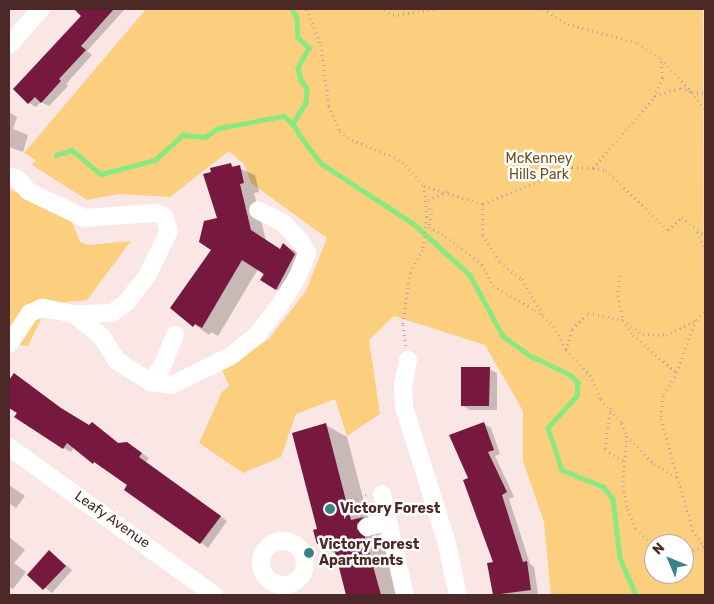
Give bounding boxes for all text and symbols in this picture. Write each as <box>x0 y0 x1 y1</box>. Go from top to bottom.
park label: McKenney Hills Park <box>506 151 572 184</box>
street label: Leafy Avenue <box>71 488 153 552</box>
place label: Victory Forest <box>340 501 441 517</box>
marker: Victory Forest <box>324 503 336 515</box>
north arrow <box>644 534 694 584</box>
place label: Victory Forest Apartments <box>319 537 420 570</box>
text: N <box>649 539 668 558</box>
marker: Victory Forest Apartments <box>303 547 315 559</box>

